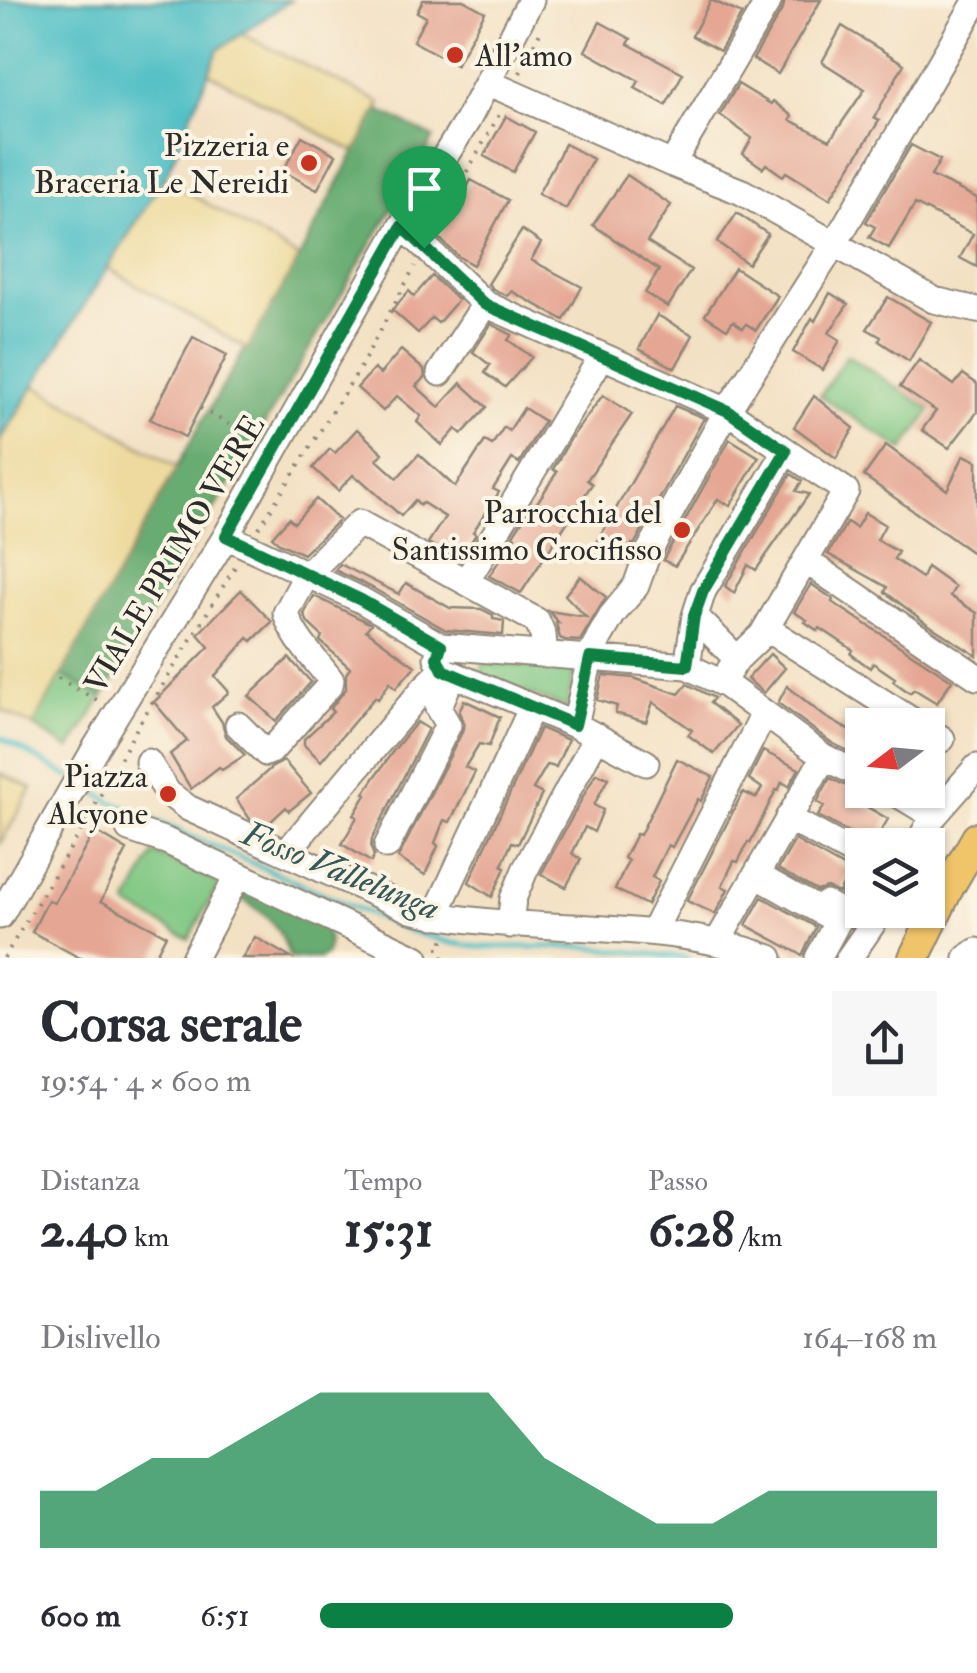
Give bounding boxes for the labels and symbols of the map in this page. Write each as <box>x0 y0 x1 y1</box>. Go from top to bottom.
place label: All'amo <box>474 36 572 76</box>
marker: All'amo <box>444 44 466 66</box>
place label: Pizzeria e Braceria Le Nereidi <box>34 126 289 203</box>
pin <box>382 146 467 249</box>
marker: Pizzeria e Braceria Le Nereidi <box>298 152 320 174</box>
street label: VIALE PRIMO VERE <box>76 408 274 701</box>
place label: Parrocchia del Santissimo Crocifisso <box>392 493 662 570</box>
marker: Parrocchia del Santissimo Crocifisso <box>671 519 693 541</box>
north arrow <box>845 708 945 808</box>
place label: Piazza Alcyone <box>47 757 149 834</box>
marker: Piazza Alcyone <box>157 783 179 805</box>
water label: Fosso Vallelunga <box>233 811 446 931</box>

